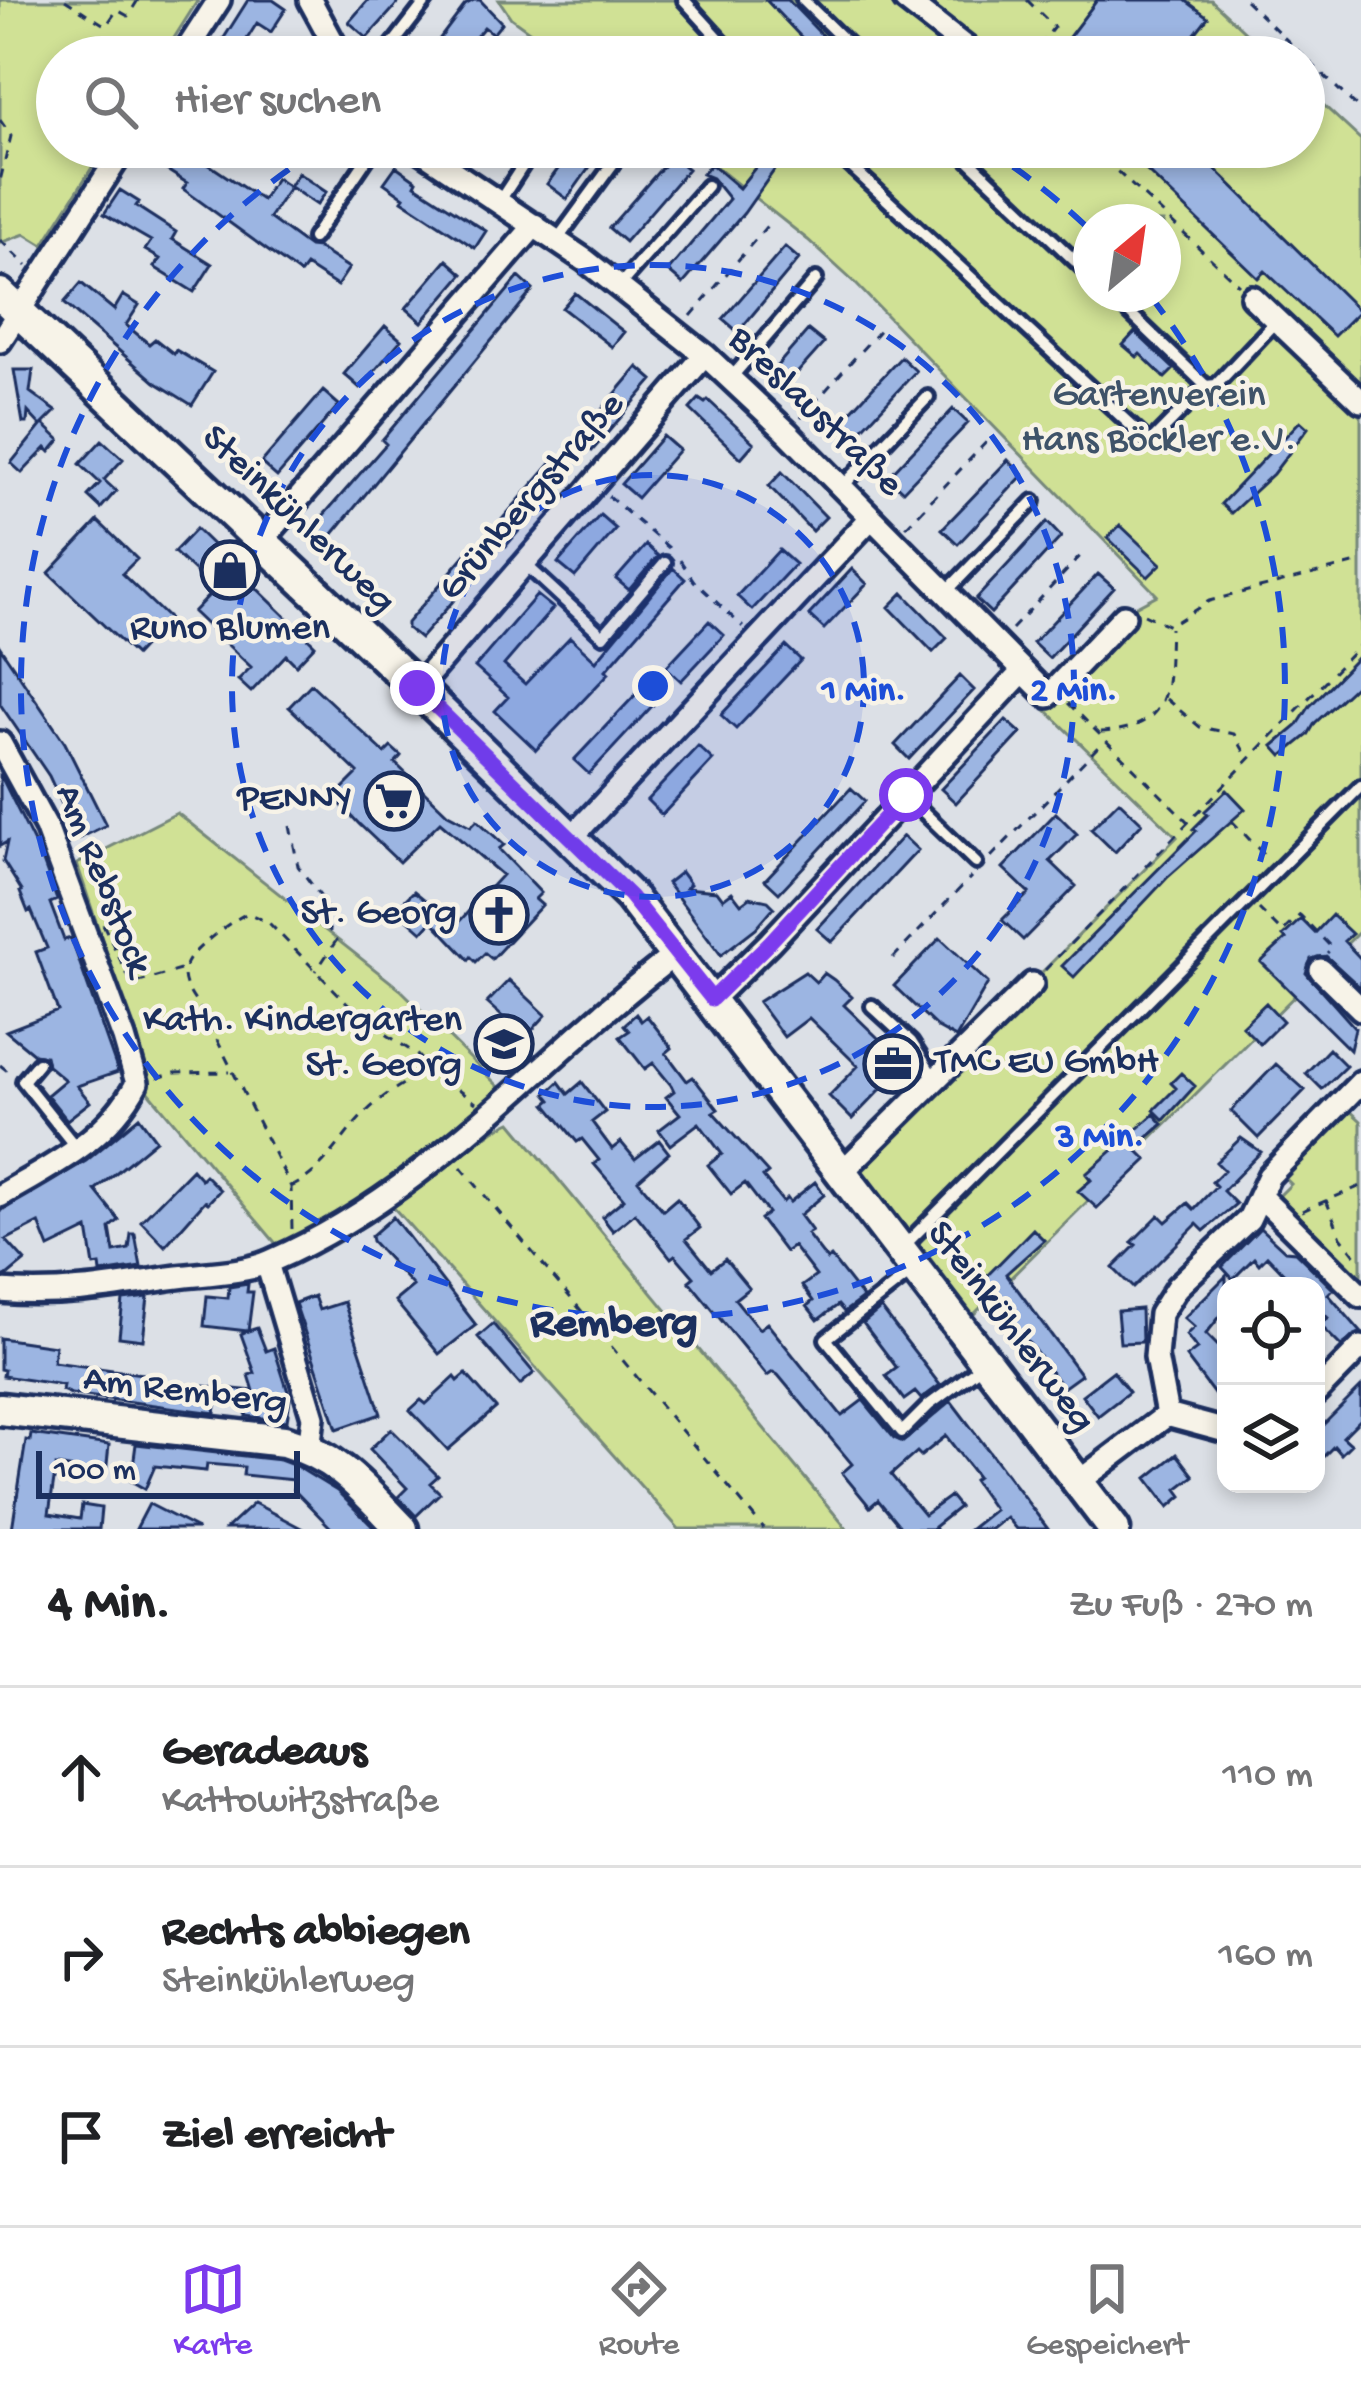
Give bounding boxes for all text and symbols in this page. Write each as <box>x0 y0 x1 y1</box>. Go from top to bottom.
search box <box>36 36 1325 168</box>
icon: search <box>78 69 144 135</box>
text: Hier suchen <box>174 76 381 129</box>
north arrow <box>1073 204 1181 312</box>
street label: Breslaustraße <box>716 317 912 509</box>
park label: Gartenverein Hans Böckler e.V. <box>1022 374 1296 465</box>
street label: Grünbergstraße <box>430 384 637 612</box>
street label: Steinkühlerweg <box>190 417 404 625</box>
shop icon: Runo Blumen <box>199 539 261 601</box>
place label: Runo Blumen <box>130 607 330 653</box>
route end <box>390 661 444 715</box>
centre of rings <box>632 665 674 707</box>
text: 1 Min. <box>820 671 906 714</box>
text: 2 Min. <box>1030 671 1118 714</box>
route start <box>879 768 933 822</box>
supermarket icon: PENNY <box>363 770 425 832</box>
place label: PENNY <box>235 778 352 824</box>
street label: Am Rebstock <box>42 779 162 987</box>
church icon: St. Georg <box>468 884 530 946</box>
place label: St. Georg <box>301 892 457 938</box>
place label: Kath. Kindergarten St. Georg <box>143 999 462 1090</box>
school or university icon: Kath. Kindergarten St. Georg <box>473 1013 535 1075</box>
office icon: TMC EU GmbH <box>862 1033 924 1095</box>
place label: TMC EU GmbH <box>933 1041 1159 1087</box>
text: 3 Min. <box>1055 1117 1144 1160</box>
street label: Steinkühlerweg <box>915 1213 1103 1443</box>
map controls <box>1217 1277 1325 1493</box>
button: locate <box>1217 1277 1325 1385</box>
district label: Remberg <box>530 1299 698 1352</box>
street label: Am Remberg <box>81 1358 289 1428</box>
button: layers <box>1217 1385 1325 1493</box>
scale bar <box>36 1445 300 1498</box>
text: 100 m <box>54 1453 136 1491</box>
text: 4 Min. <box>48 1577 171 1637</box>
text: Zu Fuß · 270 m <box>1069 1584 1313 1630</box>
text: Geradeaus <box>162 1727 367 1780</box>
icon: ahead <box>48 1744 114 1810</box>
text: 110 m <box>1222 1754 1313 1800</box>
text: Kattowitzstraße <box>162 1780 439 1826</box>
text: Rechts abbiegen <box>162 1907 470 1960</box>
icon: right <box>48 1924 114 1990</box>
text: 160 m <box>1218 1934 1313 1980</box>
text: Steinkühlerweg <box>162 1960 415 2006</box>
icon: arrive <box>48 2104 114 2170</box>
text: Ziel erreicht <box>162 2110 391 2163</box>
tab: Karte <box>173 2256 252 2366</box>
tab: Route <box>599 2256 679 2366</box>
tab: Gespeichert <box>1026 2256 1188 2366</box>

